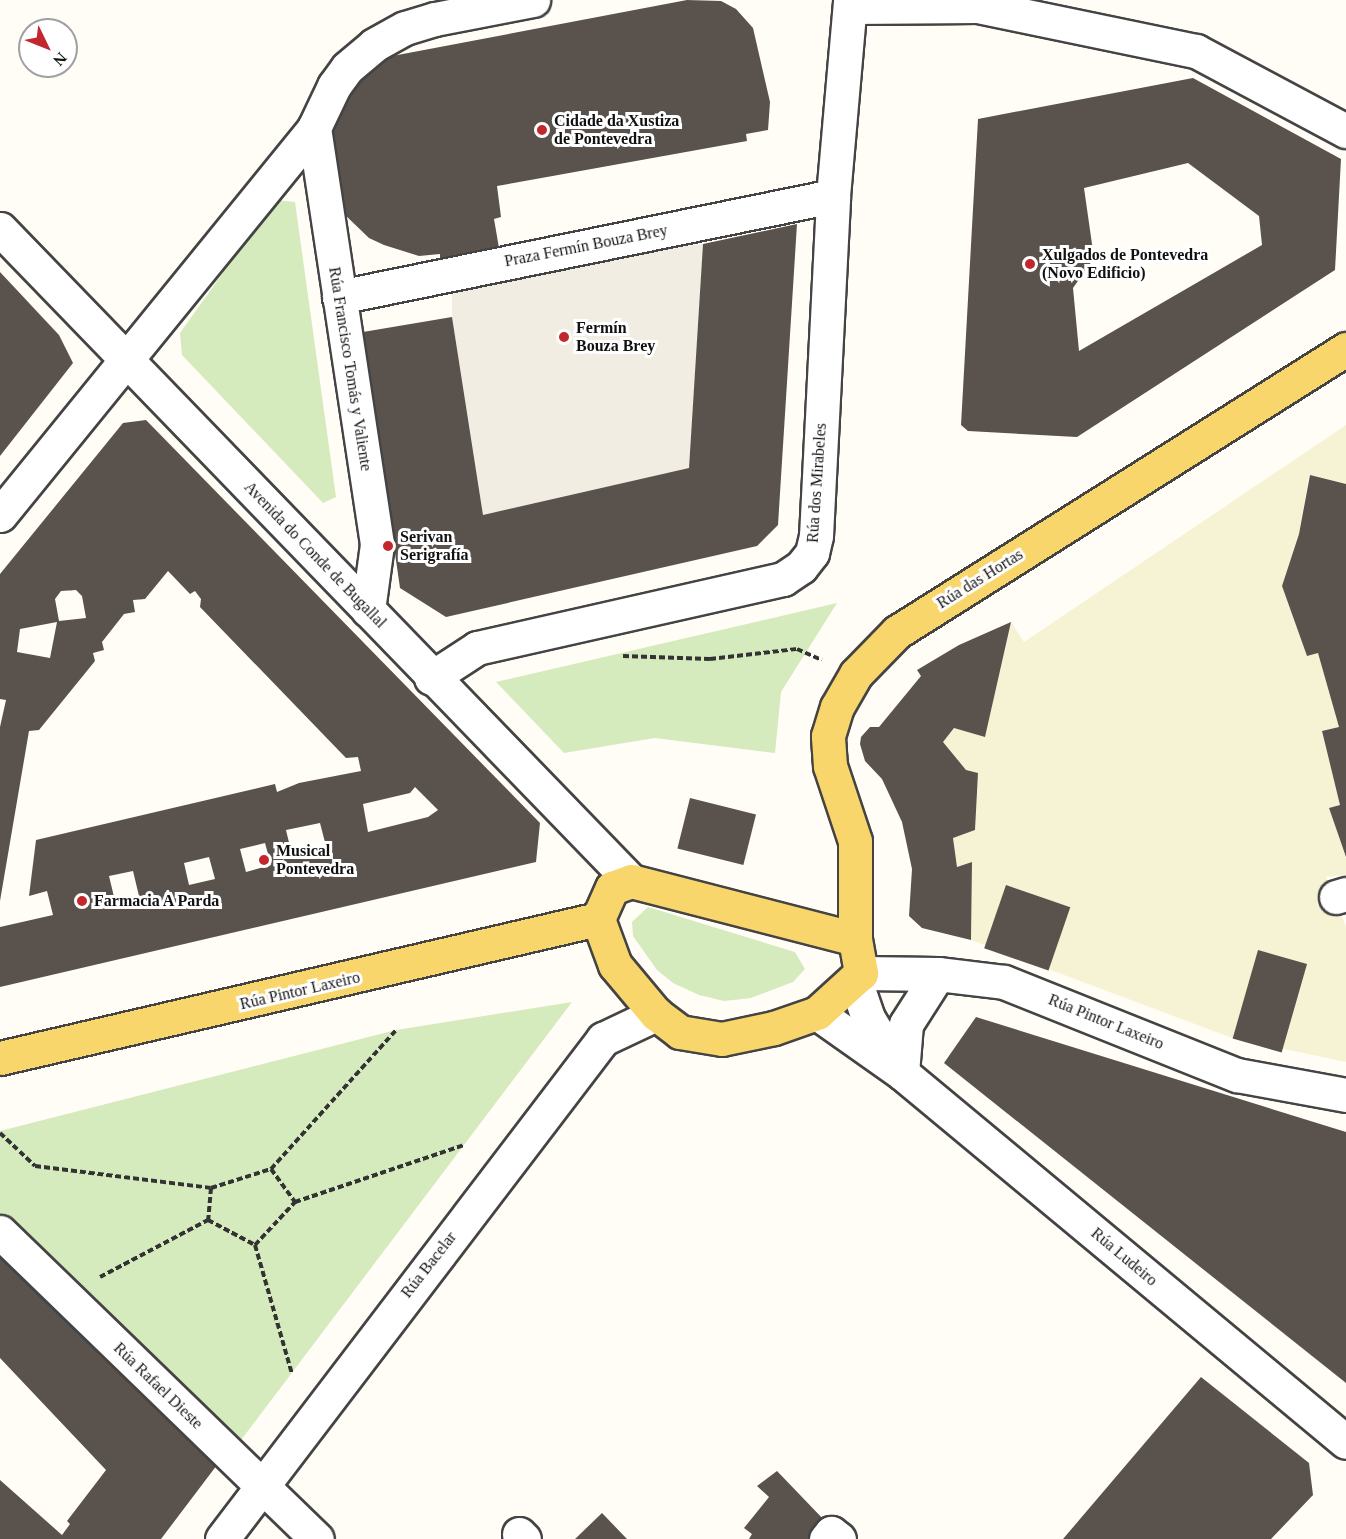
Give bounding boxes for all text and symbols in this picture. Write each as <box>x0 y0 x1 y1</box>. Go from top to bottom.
north arrow <box>18 18 78 78</box>
text: N <box>50 49 70 69</box>
place label: Cidade da Xustiza de Pontevedra <box>554 111 679 149</box>
marker: Cidade da Xustiza de Pontevedra <box>535 123 549 137</box>
street label: Praza Fermín Bouza Brey <box>503 221 669 271</box>
place label: Xulgados de Pontevedra (Novo Edificio) <box>1042 245 1208 283</box>
marker: Xulgados de Pontevedra (Novo Edificio) <box>1023 257 1037 271</box>
street label: Rúa Francisco Tomás y Valiente <box>324 265 376 473</box>
place label: Fermín Bouza Brey <box>576 318 655 356</box>
marker: Fermín Bouza Brey <box>557 330 571 344</box>
street label: Rúa dos Mirabeles <box>803 422 831 544</box>
street label: Avenida do Conde de Bugallal <box>240 478 390 632</box>
place label: Serivan Serigrafía <box>400 527 468 565</box>
marker: Serivan Serigrafía <box>381 539 395 553</box>
street label: Rúa das Hortas <box>933 545 1027 613</box>
place label: Musical Pontevedra <box>276 841 354 879</box>
marker: Musical Pontevedra <box>257 853 271 867</box>
place label: Farmacia A Parda <box>94 891 221 911</box>
marker: Farmacia A Parda <box>75 894 89 908</box>
street label: Rúa Pintor Laxeiro <box>238 968 362 1014</box>
street label: Rúa Pintor Laxeiro <box>1046 990 1166 1054</box>
street label: Rúa Ludeiro <box>1087 1224 1161 1290</box>
street label: Rúa Bacelar <box>397 1228 461 1302</box>
street label: Rúa Rafael Dieste <box>109 1339 207 1433</box>

